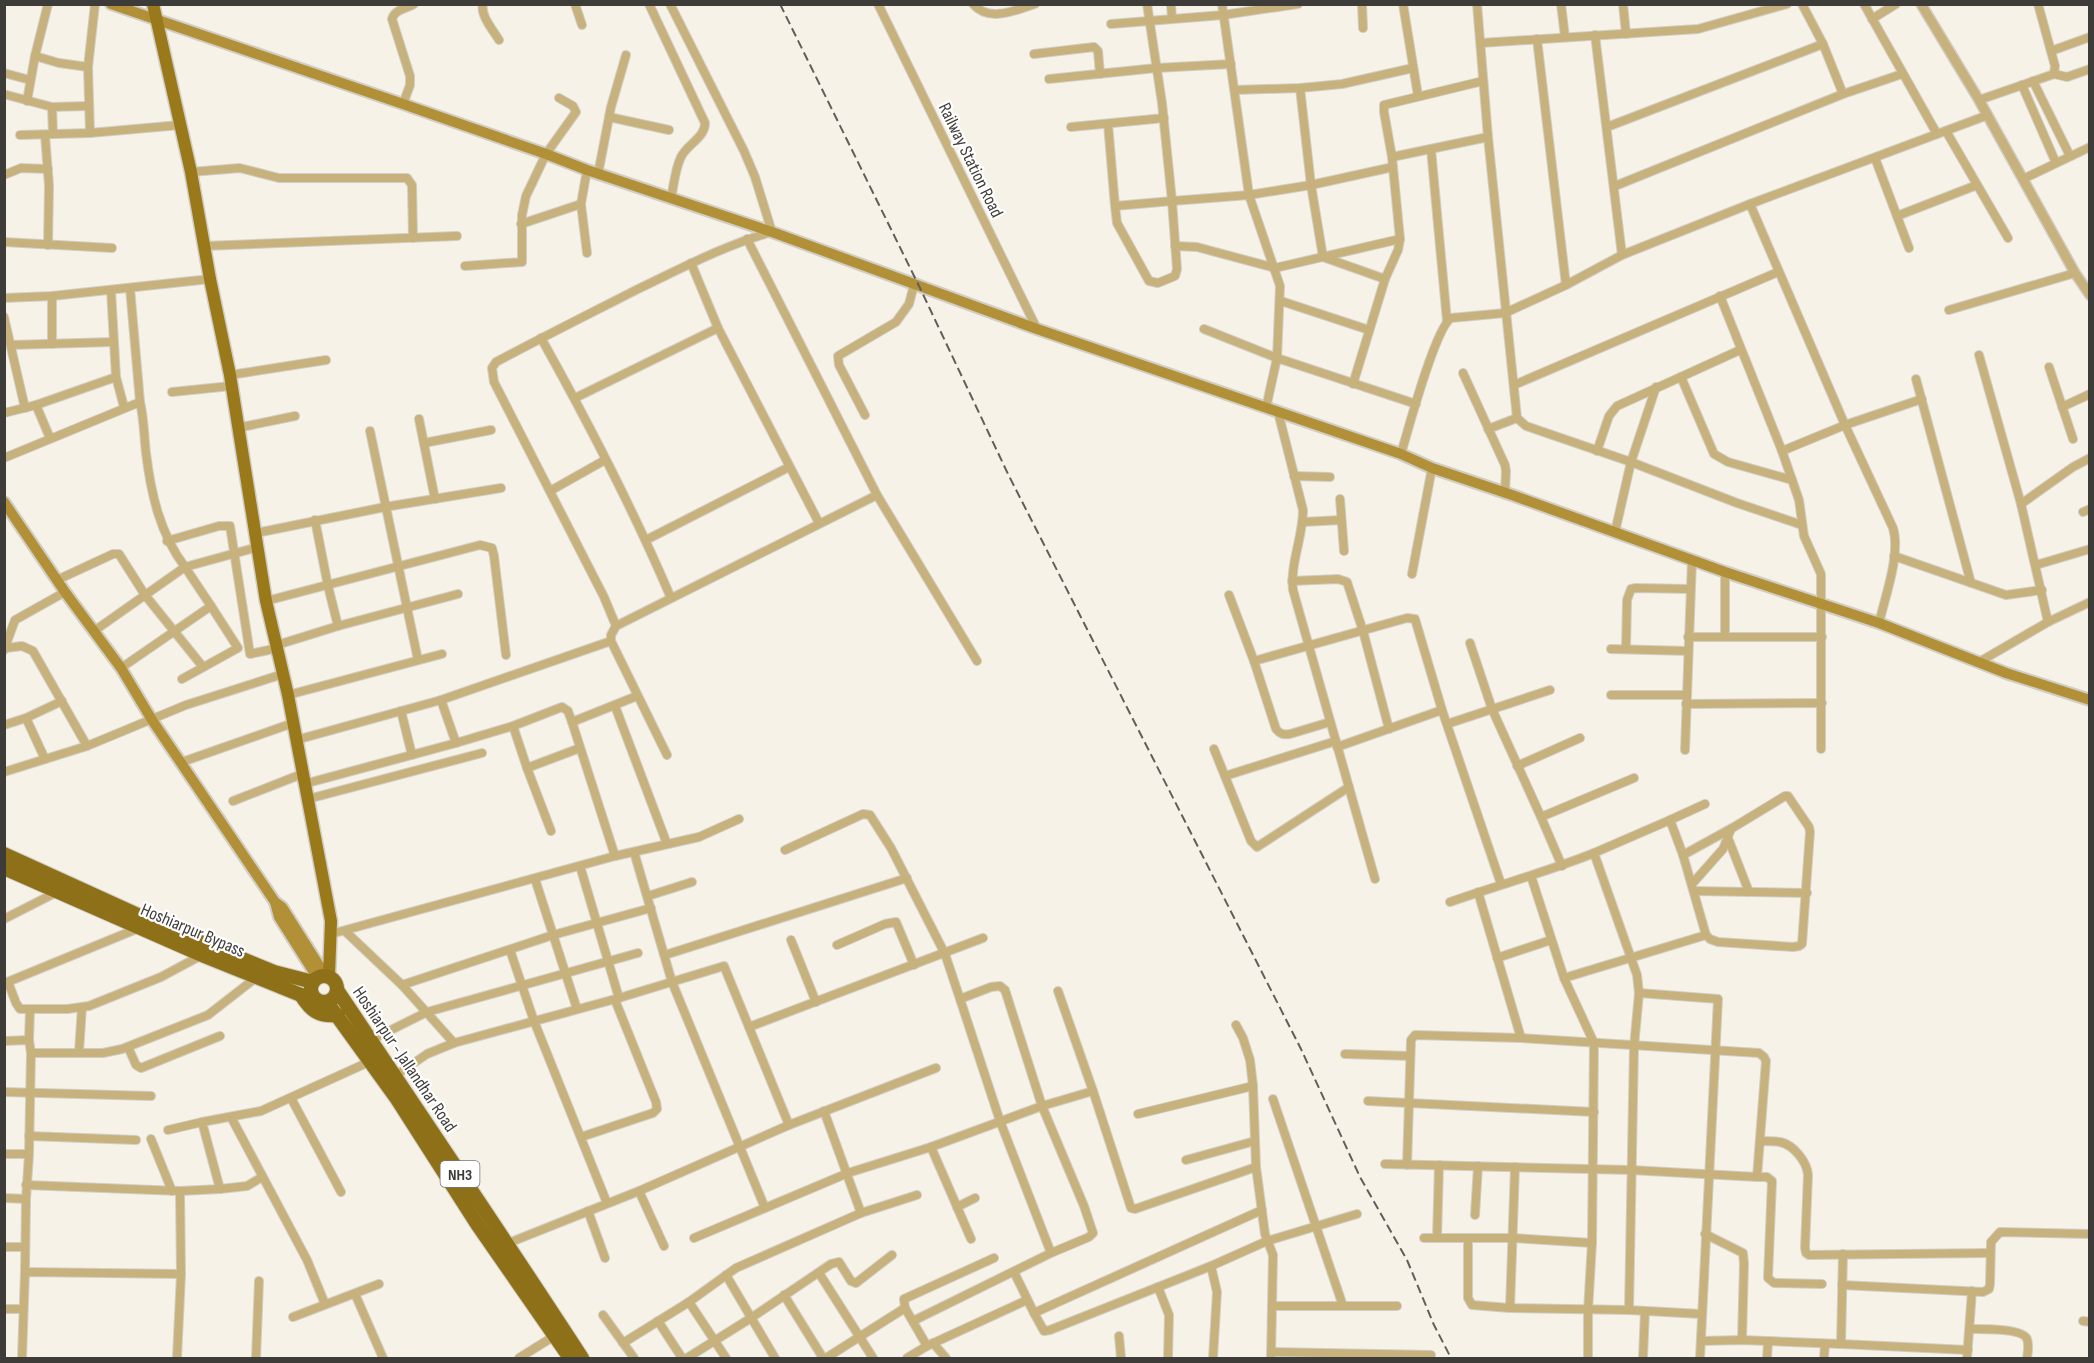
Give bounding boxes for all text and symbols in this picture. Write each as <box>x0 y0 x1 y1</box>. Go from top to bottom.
street label: Railway Station Road <box>934 99 1007 221</box>
street label: Hoshiarpur Bypass <box>138 899 248 962</box>
street label: Hoshiarpur - Jallandhar Road <box>348 983 461 1136</box>
road number: NH3 <box>440 1161 480 1187</box>

